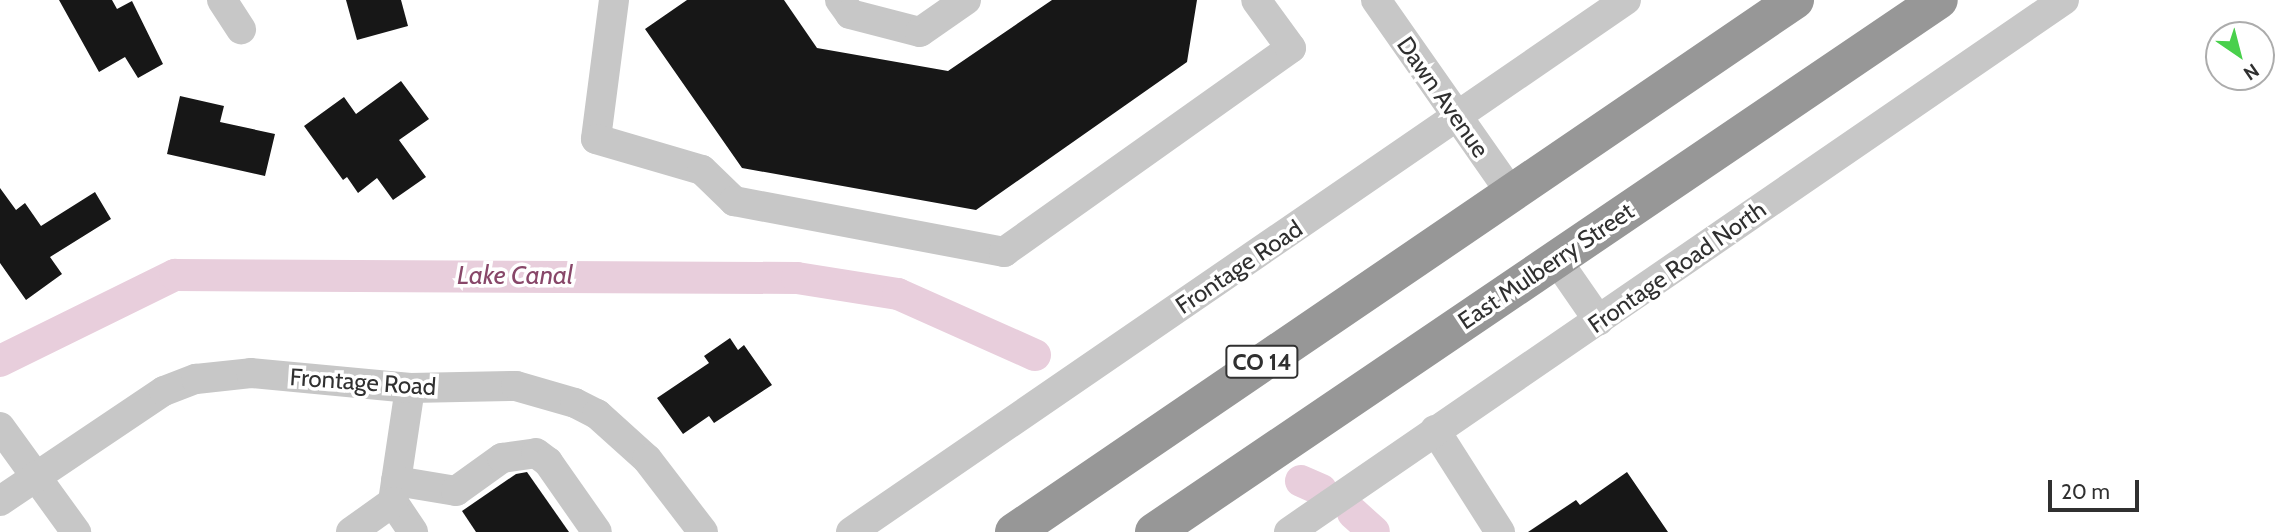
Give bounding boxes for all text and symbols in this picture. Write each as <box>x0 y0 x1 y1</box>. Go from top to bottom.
north arrow <box>2205 21 2275 91</box>
street label: Dawn Avenue <box>1391 31 1495 163</box>
text: N <box>2239 59 2263 85</box>
street label: Frontage Road North <box>1583 195 1771 339</box>
street label: East Mulberry Street <box>1453 197 1639 335</box>
street label: Frontage Road <box>1170 214 1308 320</box>
water label: Lake Canal <box>457 260 573 292</box>
road number: CO 14 <box>1225 342 1299 382</box>
street label: Frontage Road <box>289 363 437 401</box>
scale bar <box>2051 466 2142 510</box>
text: 20 m <box>2061 479 2110 504</box>

